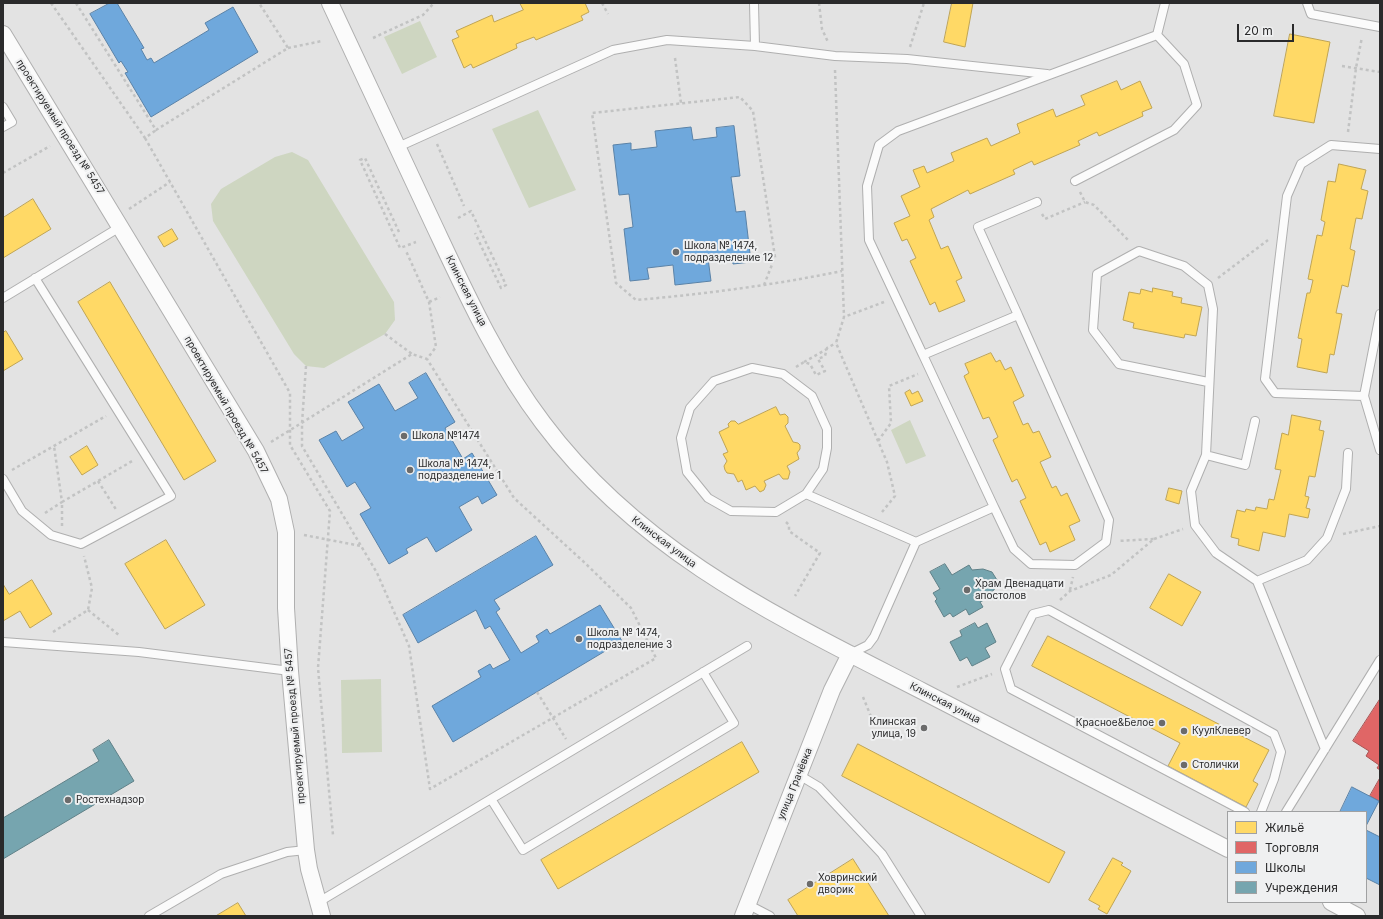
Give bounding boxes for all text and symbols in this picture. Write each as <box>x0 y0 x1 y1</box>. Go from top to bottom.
scale bar <box>1239 16 1296 42</box>
text: 20 m <box>1244 23 1273 38</box>
street label: проектируемый проезд № 5457 <box>13 57 107 197</box>
place label: Школа № 1474, подразделение 12 <box>684 240 773 264</box>
marker: Школа № 1474, подразделение 12 <box>671 247 681 257</box>
street label: Клинская улица <box>443 254 489 328</box>
street label: проектируемый проезд № 5457 <box>182 334 270 476</box>
place label: Школа №1474 <box>412 430 480 442</box>
marker: Школа №1474 <box>399 431 409 441</box>
place label: Школа № 1474, подразделение 1 <box>418 458 501 482</box>
marker: Школа № 1474, подразделение 1 <box>405 465 415 475</box>
street label: Клинская улица <box>629 514 699 570</box>
place label: Храм Двенадцати апостолов <box>975 578 1064 602</box>
marker: Храм Двенадцати апостолов <box>962 585 972 595</box>
place label: Школа № 1474, подразделение 3 <box>587 627 672 650</box>
marker: Школа № 1474, подразделение 3 <box>574 634 584 644</box>
street label: проектируемый проезд № 5457 <box>282 647 308 805</box>
street label: Клинская улица <box>908 680 982 726</box>
place label: Клинская улица, 19 <box>869 716 916 740</box>
place label: Красное&Белое <box>1076 717 1154 729</box>
marker: Красное&Белое <box>1157 718 1167 728</box>
marker: Клинская улица, 19 <box>919 723 929 733</box>
place label: КуулКлевер <box>1192 725 1251 737</box>
marker: КуулКлевер <box>1179 726 1189 736</box>
street label: улица Грачёвка <box>775 746 815 822</box>
place label: Столички <box>1192 759 1239 771</box>
marker: Столички <box>1179 760 1189 770</box>
place label: Ростехнадзор <box>76 794 144 806</box>
marker: Ростехнадзор <box>63 795 73 805</box>
legend <box>1227 811 1367 903</box>
text: Жильё <box>1265 820 1304 835</box>
text: Торговля <box>1265 840 1319 855</box>
text: Школы <box>1265 860 1306 875</box>
place label: Ховринский дворик <box>818 872 877 896</box>
marker: Ховринский дворик <box>805 879 815 889</box>
text: Учреждения <box>1265 880 1338 895</box>

